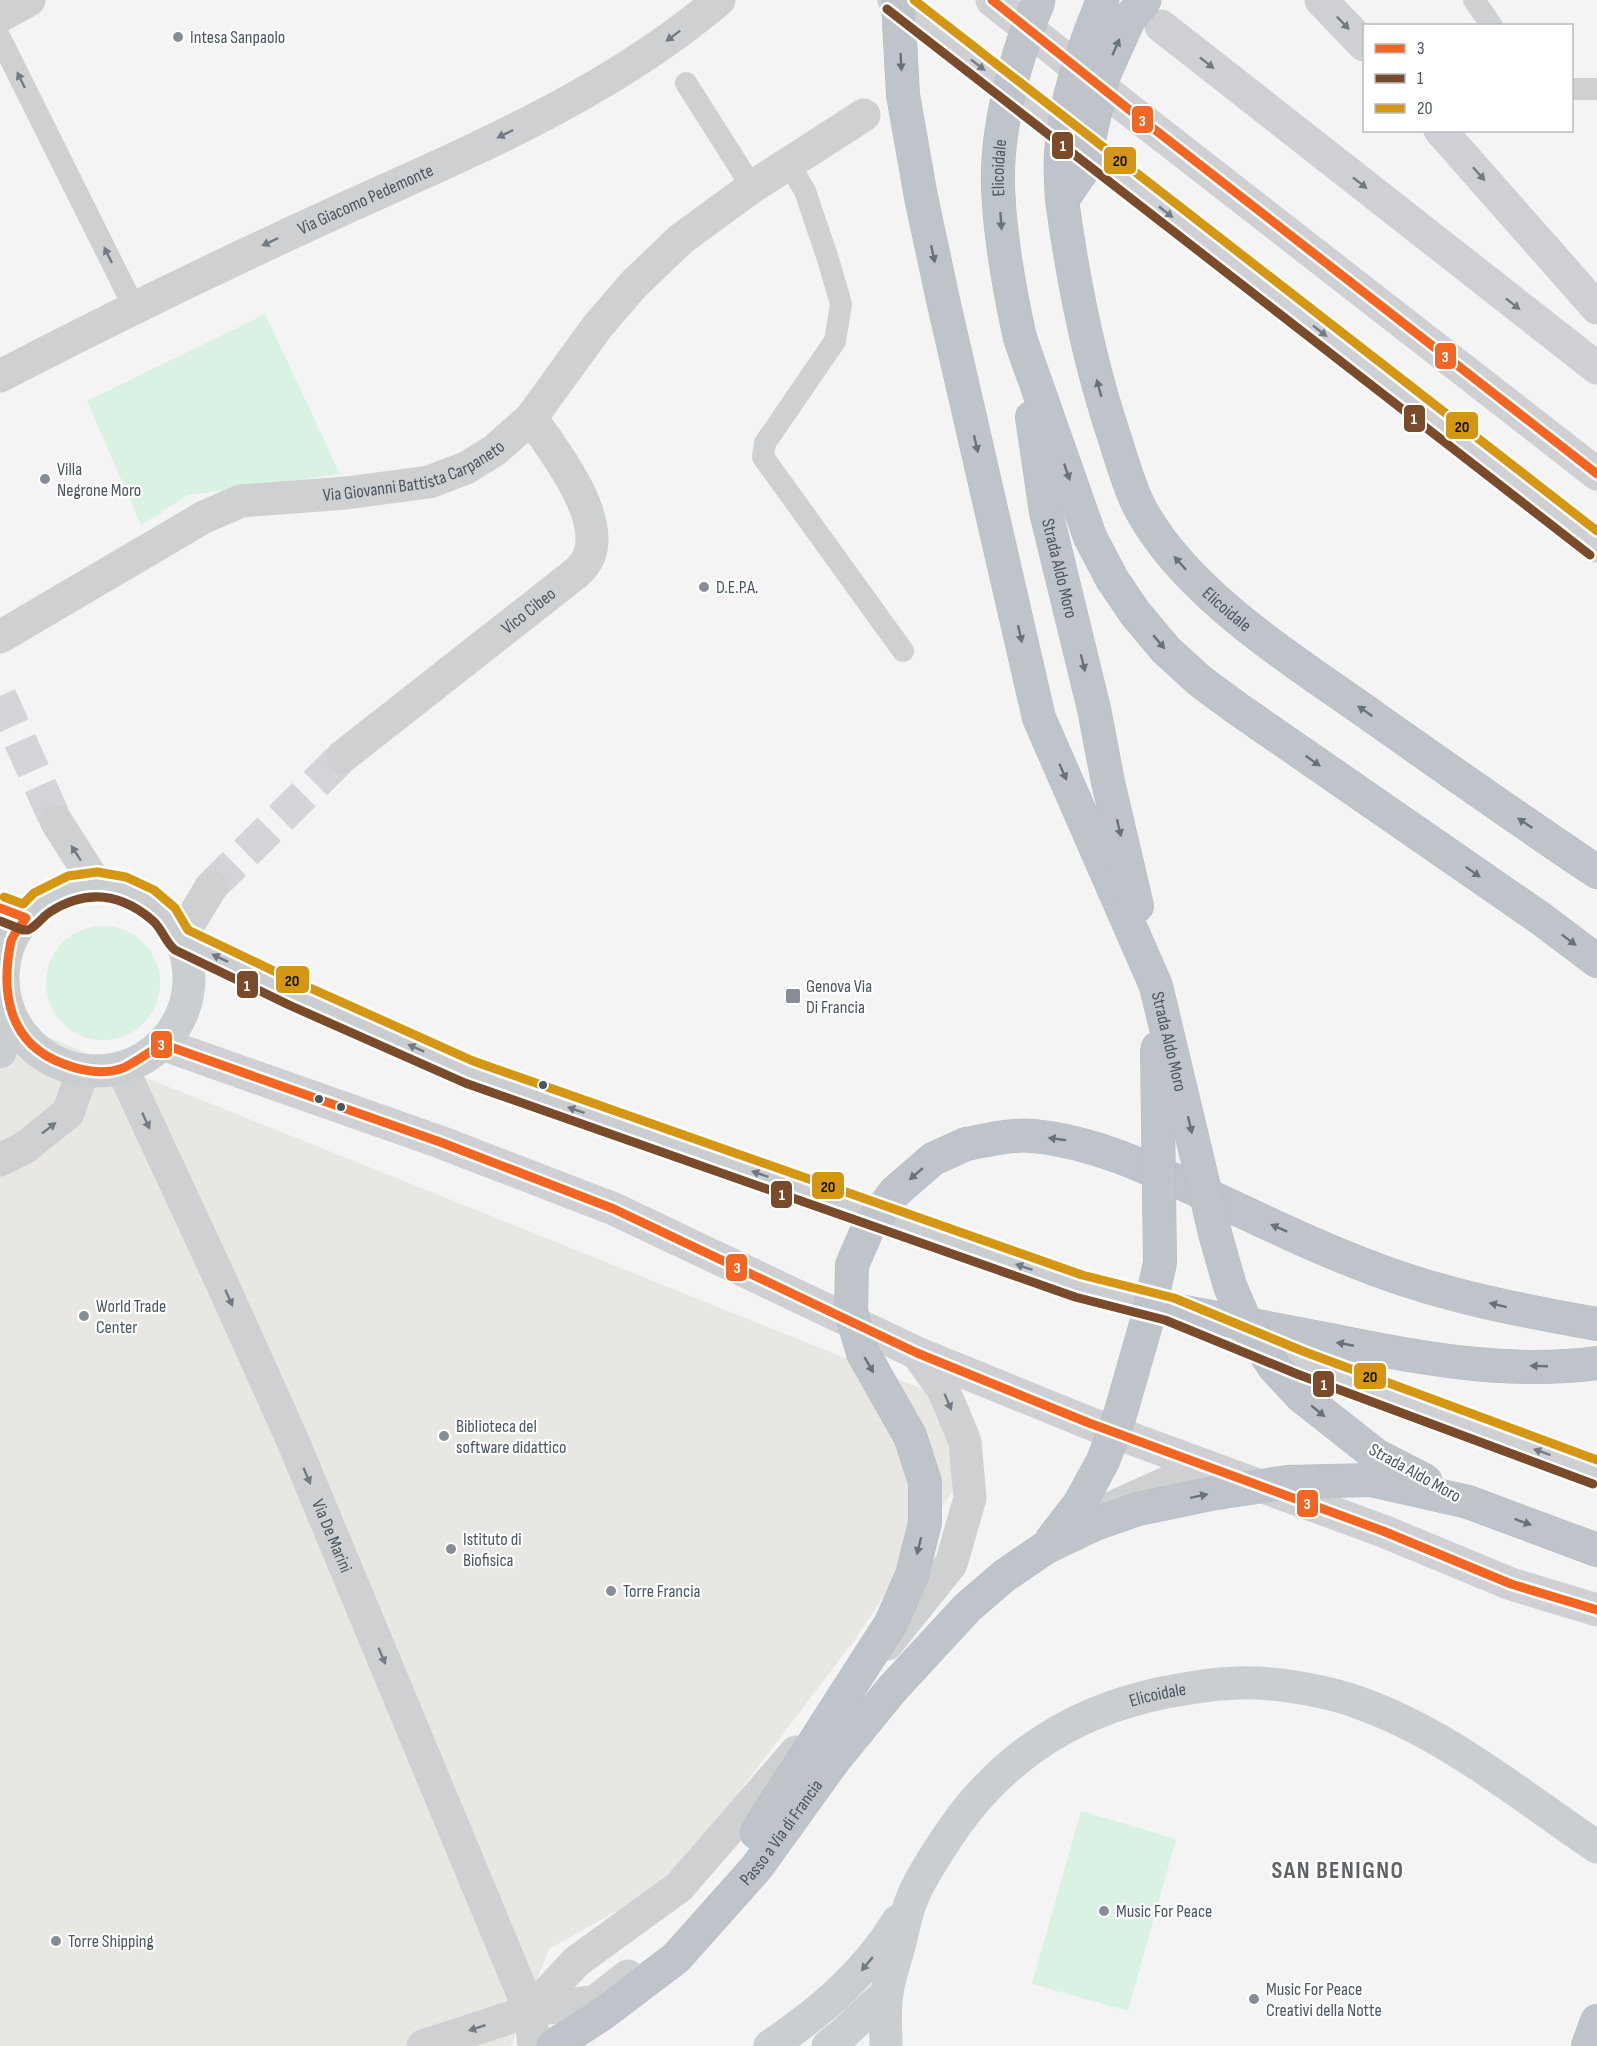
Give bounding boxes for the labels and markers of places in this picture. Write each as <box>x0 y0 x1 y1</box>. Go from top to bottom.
place label: Intesa Sanpaolo <box>190 27 285 48</box>
marker: Intesa Sanpaolo <box>171 30 185 44</box>
place label: Villa Negrone Moro <box>57 459 141 501</box>
marker: Villa Negrone Moro <box>38 472 52 486</box>
place label: D.E.P.A. <box>716 577 759 598</box>
marker: D.E.P.A. <box>697 580 711 594</box>
place label: Genova Via Di Francia <box>806 976 872 1018</box>
marker: Genova Via Di Francia <box>784 987 802 1005</box>
unlabelled marker <box>537 1079 549 1091</box>
unlabelled marker <box>313 1093 325 1105</box>
unlabelled marker <box>335 1101 347 1113</box>
place label: World Trade Center <box>96 1296 166 1338</box>
marker: World Trade Center <box>77 1309 91 1323</box>
place label: Biblioteca del software didattico <box>456 1416 567 1458</box>
marker: Biblioteca del software didattico <box>437 1429 451 1443</box>
place label: Istituto di Biofisica <box>463 1529 521 1571</box>
marker: Istituto di Biofisica <box>444 1542 458 1556</box>
place label: Torre Francia <box>623 1581 701 1602</box>
marker: Torre Francia <box>604 1584 618 1598</box>
place label: Music For Peace <box>1116 1901 1212 1922</box>
marker: Music For Peace <box>1097 1904 1111 1918</box>
place label: Torre Shipping <box>68 1931 154 1952</box>
marker: Torre Shipping <box>49 1934 63 1948</box>
place label: Music For Peace Creativi della Notte <box>1266 1979 1382 2021</box>
marker: Music For Peace Creativi della Notte <box>1247 1992 1261 2006</box>

